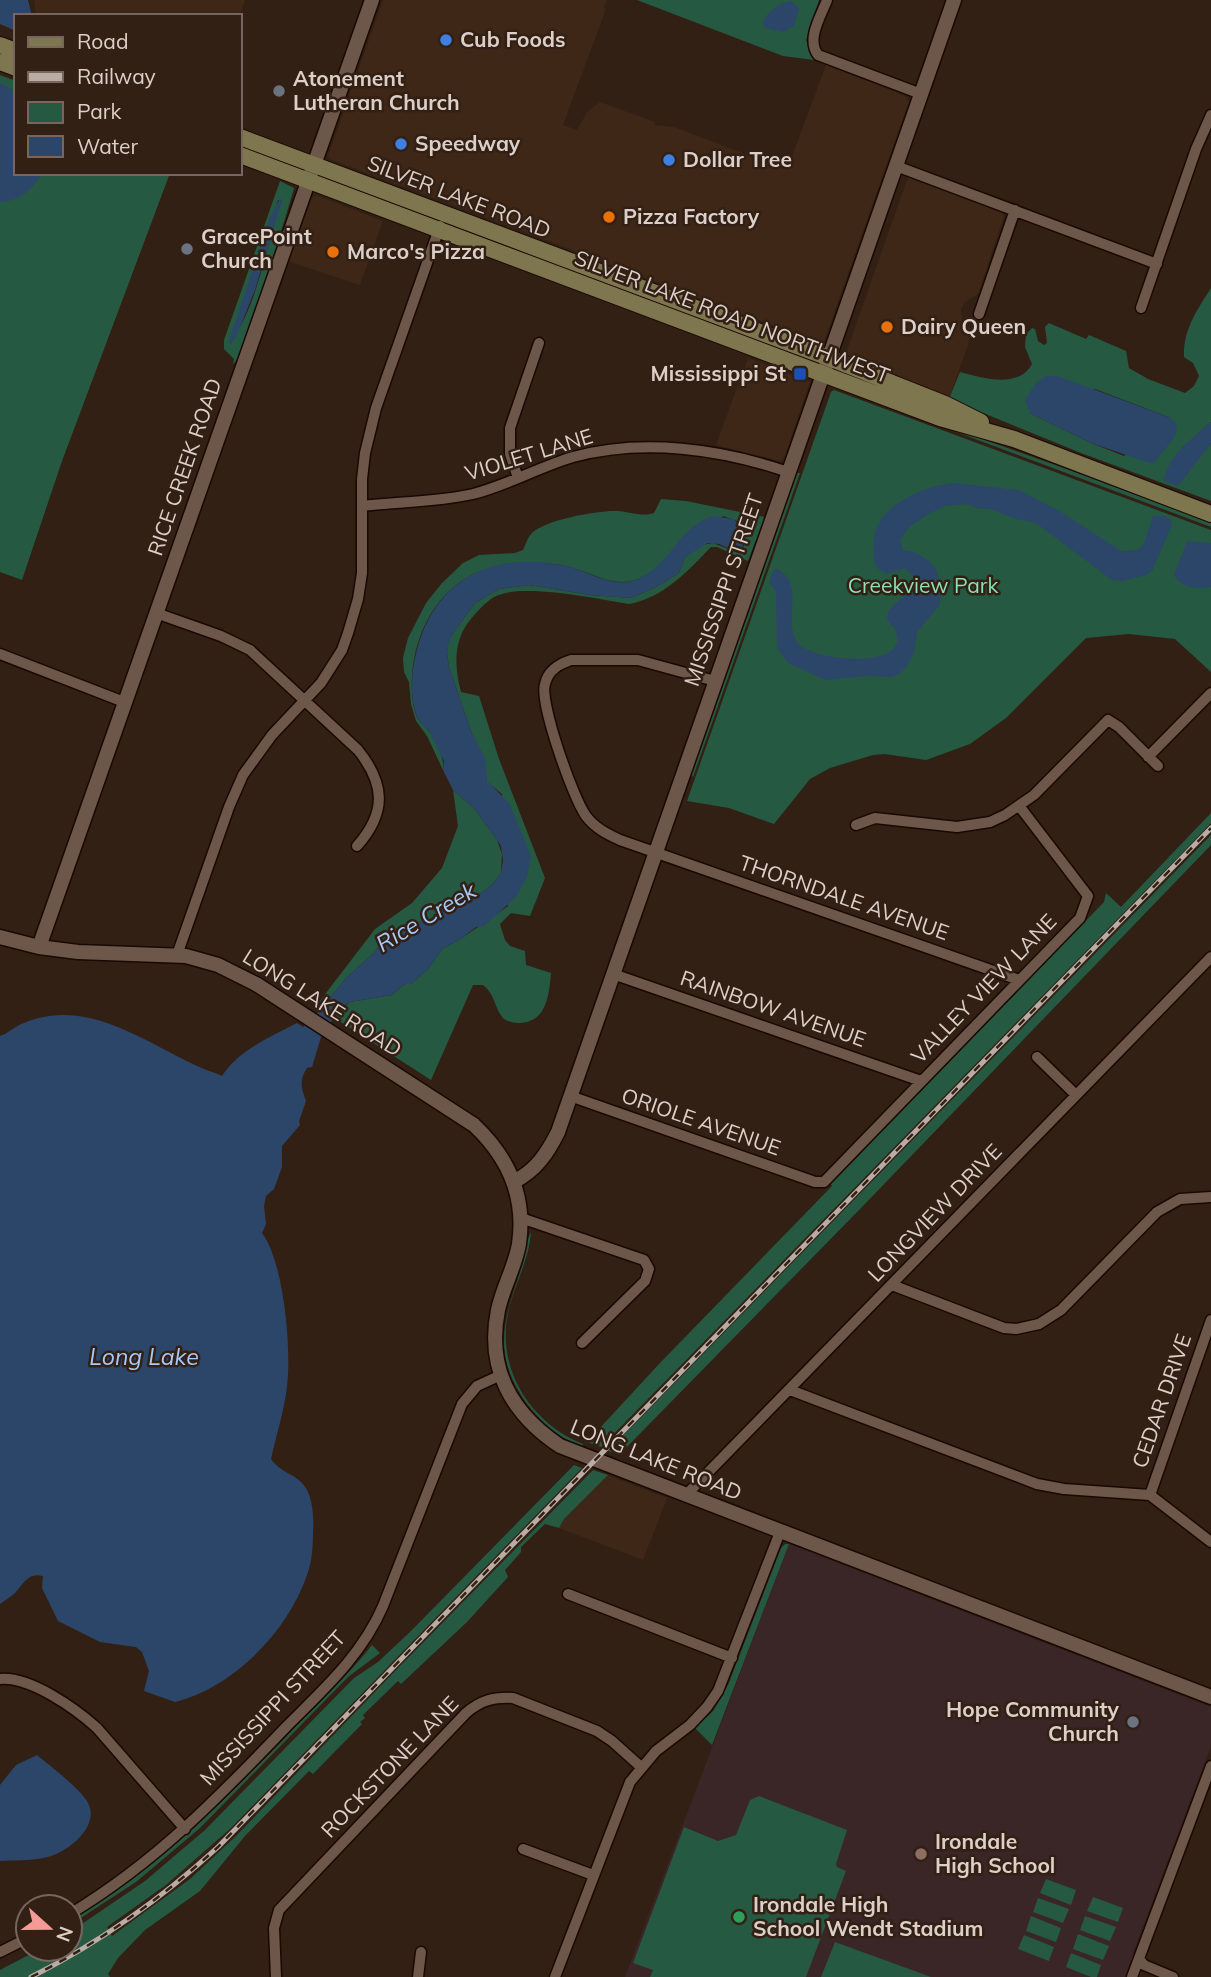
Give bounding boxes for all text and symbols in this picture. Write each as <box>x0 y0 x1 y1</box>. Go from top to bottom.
legend <box>14 14 242 175</box>
place label: Cub Foods <box>460 26 565 52</box>
text: Road <box>77 28 128 54</box>
marker: Cub Foods <box>438 32 454 48</box>
text: Railway <box>77 63 156 89</box>
place label: Atonement Lutheran Church <box>293 65 460 115</box>
marker: Atonement Lutheran Church <box>271 83 287 99</box>
text: Park <box>77 98 121 124</box>
place label: Speedway <box>415 130 521 156</box>
text: Water <box>77 133 138 159</box>
marker: Speedway <box>393 136 409 152</box>
place label: Dollar Tree <box>683 146 792 172</box>
street label: SILVER LAKE ROAD <box>364 149 555 243</box>
marker: Dollar Tree <box>661 152 677 168</box>
place label: Pizza Factory <box>623 203 760 229</box>
marker: Pizza Factory <box>601 209 617 225</box>
place label: GracePoint Church <box>201 223 312 273</box>
place label: Marco's Pizza <box>347 238 485 264</box>
marker: GracePoint Church <box>179 241 195 257</box>
marker: Marco's Pizza <box>325 244 341 260</box>
street label: SILVER LAKE ROAD NORTHWEST <box>571 244 894 388</box>
place label: Dairy Queen <box>901 313 1026 339</box>
marker: Dairy Queen <box>879 319 895 335</box>
place label: Mississippi St <box>651 360 786 386</box>
marker: Mississippi St <box>792 366 808 382</box>
street label: RICE CREEK ROAD <box>141 374 227 559</box>
street label: VIOLET LANE <box>462 422 596 486</box>
street label: MISSISSIPPI STREET <box>678 490 768 689</box>
park label: Creekview Park <box>848 572 998 598</box>
street label: THORNDALE AVENUE <box>736 849 953 945</box>
water label: Rice Creek <box>370 875 482 958</box>
street label: VALLEY VIEW LANE <box>905 908 1061 1069</box>
street label: LONG LAKE ROAD <box>238 943 407 1062</box>
street label: RAINBOW AVENUE <box>677 964 870 1052</box>
street label: ORIOLE AVENUE <box>618 1082 784 1160</box>
street label: LONGVIEW DRIVE <box>862 1138 1007 1287</box>
street label: CEDAR DRIVE <box>1126 1330 1196 1471</box>
water label: Long Lake <box>89 1342 199 1371</box>
street label: LONG LAKE ROAD <box>567 1413 746 1505</box>
street label: MISSISSIPPI STREET <box>194 1624 351 1790</box>
street label: ROCKSTONE LANE <box>315 1690 463 1842</box>
place label: Hope Community Church <box>946 1696 1120 1746</box>
marker: Hope Community Church <box>1125 1714 1141 1730</box>
place label: Irondale High School <box>935 1828 1055 1878</box>
marker: Irondale High School <box>913 1846 929 1862</box>
place label: Irondale High School Wendt Stadium <box>753 1891 983 1941</box>
north arrow <box>14 1893 84 1963</box>
marker: Irondale High School Wendt Stadium <box>731 1909 747 1925</box>
text: N <box>51 1923 79 1945</box>

